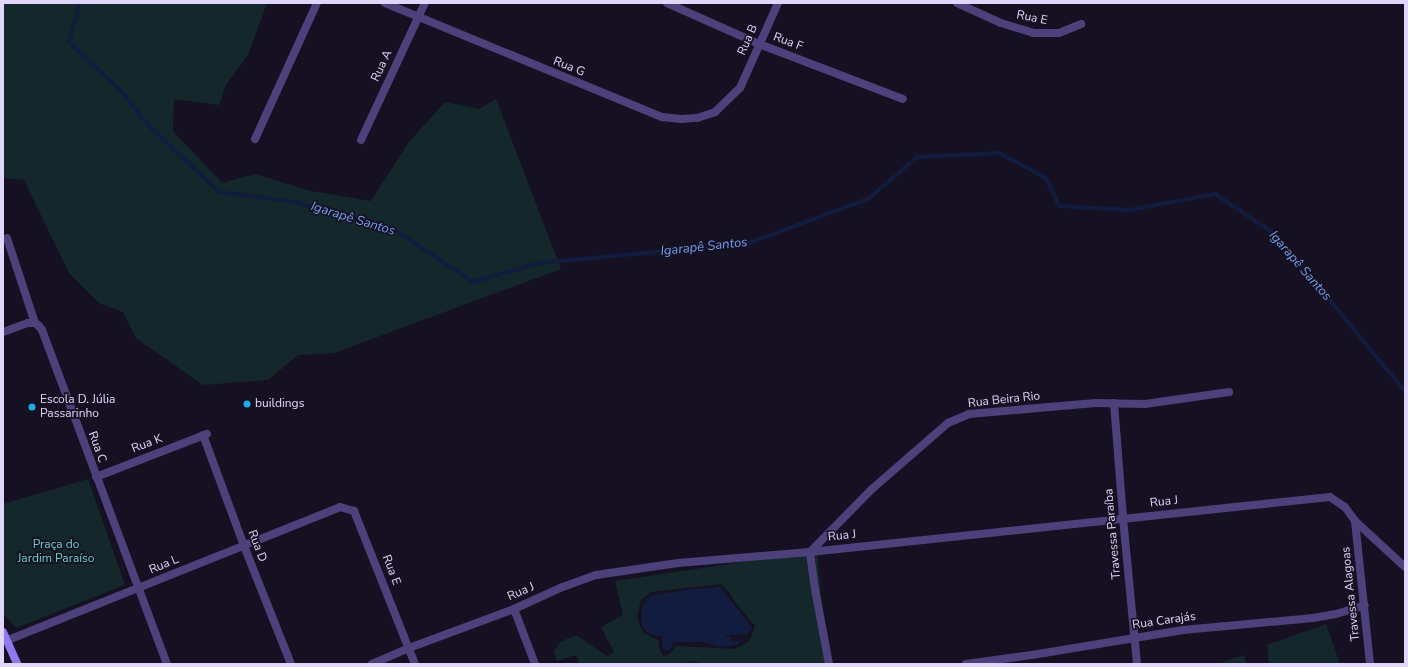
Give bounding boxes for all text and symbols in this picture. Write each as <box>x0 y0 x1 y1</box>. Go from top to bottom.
street label: Rua E <box>1015 8 1049 28</box>
street label: Rua B <box>735 22 761 58</box>
street label: Rua F <box>771 30 805 54</box>
street label: Rua A <box>369 48 395 84</box>
street label: Rua G <box>551 54 587 80</box>
water label: Igarapê Santos <box>309 199 397 239</box>
water label: Igarapê Santos <box>1265 228 1335 304</box>
water label: Igarapê Santos <box>660 235 748 259</box>
street label: Rua Beira Rio <box>967 389 1041 411</box>
place label: Escola D. Júlia Passarinho <box>40 393 115 421</box>
place label: buildings <box>255 397 304 411</box>
marker: buildings <box>242 399 252 409</box>
marker: Escola D. Júlia Passarinho <box>27 402 37 412</box>
street label: Rua C <box>85 429 109 465</box>
street label: Rua K <box>130 432 164 456</box>
street label: Travessa Paraíba <box>1102 488 1124 580</box>
street label: Rua J <box>1149 493 1179 511</box>
street label: Rua J <box>827 527 857 545</box>
street label: Rua D <box>244 528 270 564</box>
park label: Praça do Jardim Paraíso <box>17 538 95 566</box>
street label: Travessa Alagoas <box>1339 546 1363 642</box>
street label: Rua L <box>147 553 181 577</box>
street label: Rua E <box>379 553 403 587</box>
street label: Rua J <box>505 580 537 604</box>
street label: Rua Carajás <box>1131 609 1197 633</box>

